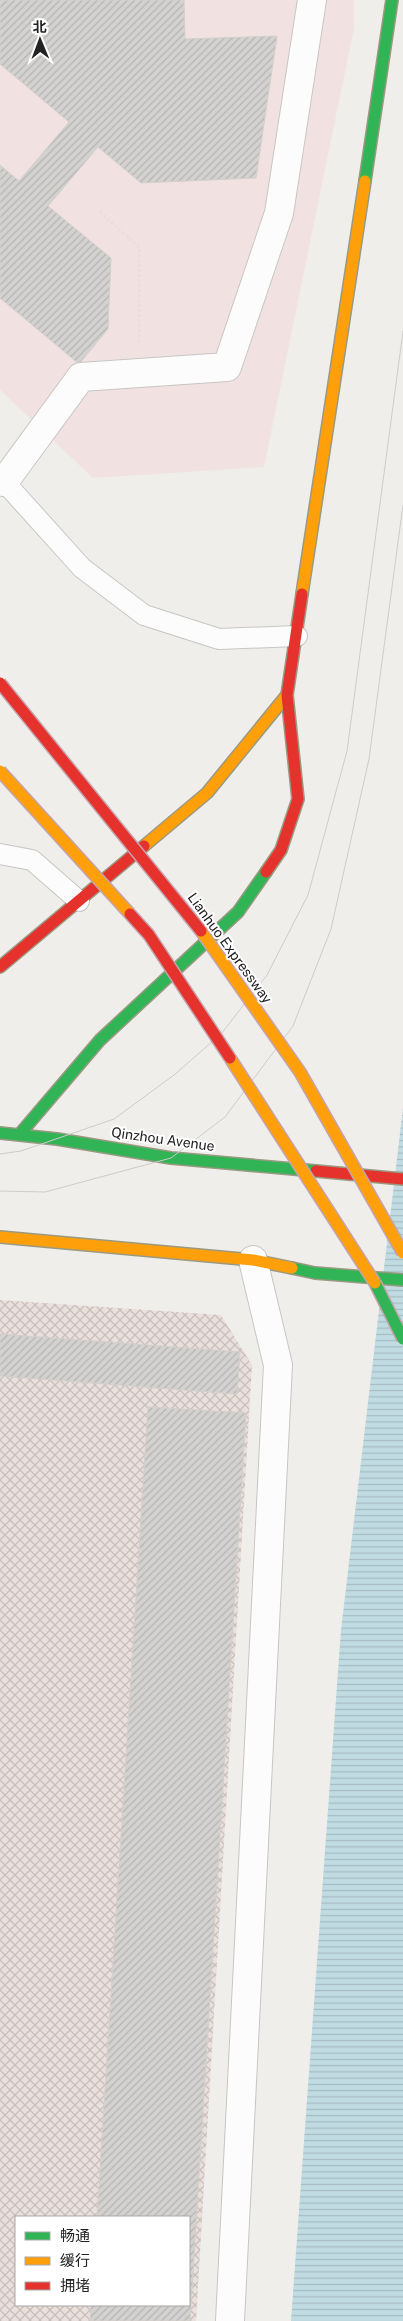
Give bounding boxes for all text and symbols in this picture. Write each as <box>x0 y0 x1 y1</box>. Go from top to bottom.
north arrow <box>15 15 65 65</box>
text: 北 <box>33 19 47 35</box>
street label: Lianhuo Expressway <box>185 890 276 1007</box>
street label: Qinzhou Avenue <box>110 1124 216 1154</box>
legend <box>15 2216 190 2306</box>
text: 畅通 <box>60 2227 90 2244</box>
text: 缓行 <box>60 2252 90 2269</box>
text: 拥堵 <box>60 2277 90 2294</box>

